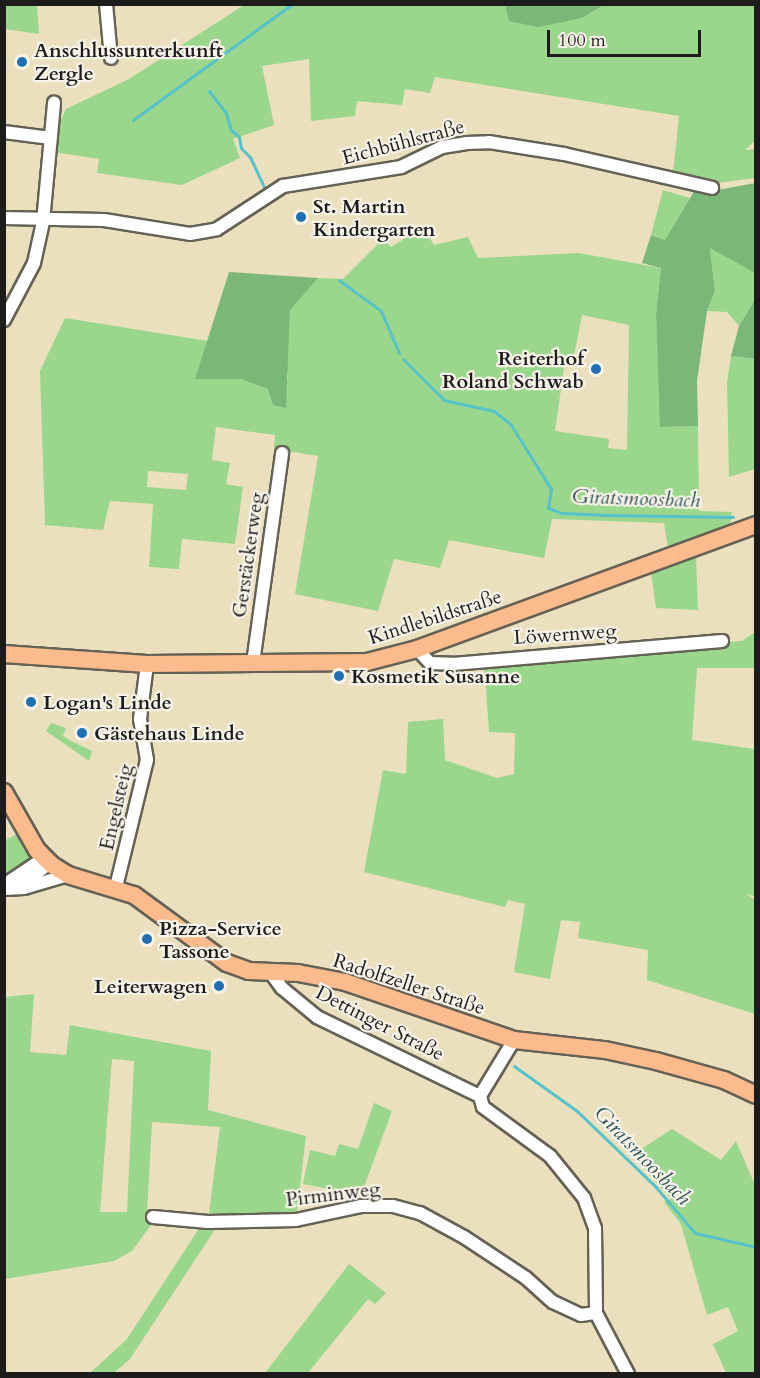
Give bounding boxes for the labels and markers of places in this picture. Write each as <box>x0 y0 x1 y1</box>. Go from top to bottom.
place label: Anschlussunterkunft Zergle <box>34 39 223 86</box>
marker: Anschlussunterkunft Zergle <box>15 55 29 69</box>
place label: St. Martin Kindergarten <box>313 194 435 241</box>
marker: St. Martin Kindergarten <box>294 210 308 224</box>
place label: Reiterhof Roland Schwab <box>442 346 584 393</box>
marker: Reiterhof Roland Schwab <box>589 362 603 376</box>
place label: Kosmetik Susanne <box>351 664 520 688</box>
marker: Kosmetik Susanne <box>332 669 346 683</box>
place label: Logan's Linde <box>43 690 172 714</box>
marker: Logan's Linde <box>24 695 38 709</box>
place label: Gästehaus Linde <box>94 721 245 745</box>
marker: Gästehaus Linde <box>75 726 89 740</box>
place label: Pizza-Service Tassone <box>159 916 282 963</box>
marker: Pizza-Service Tassone <box>140 932 154 946</box>
place label: Leiterwagen <box>94 974 207 998</box>
marker: Leiterwagen <box>212 979 226 993</box>

